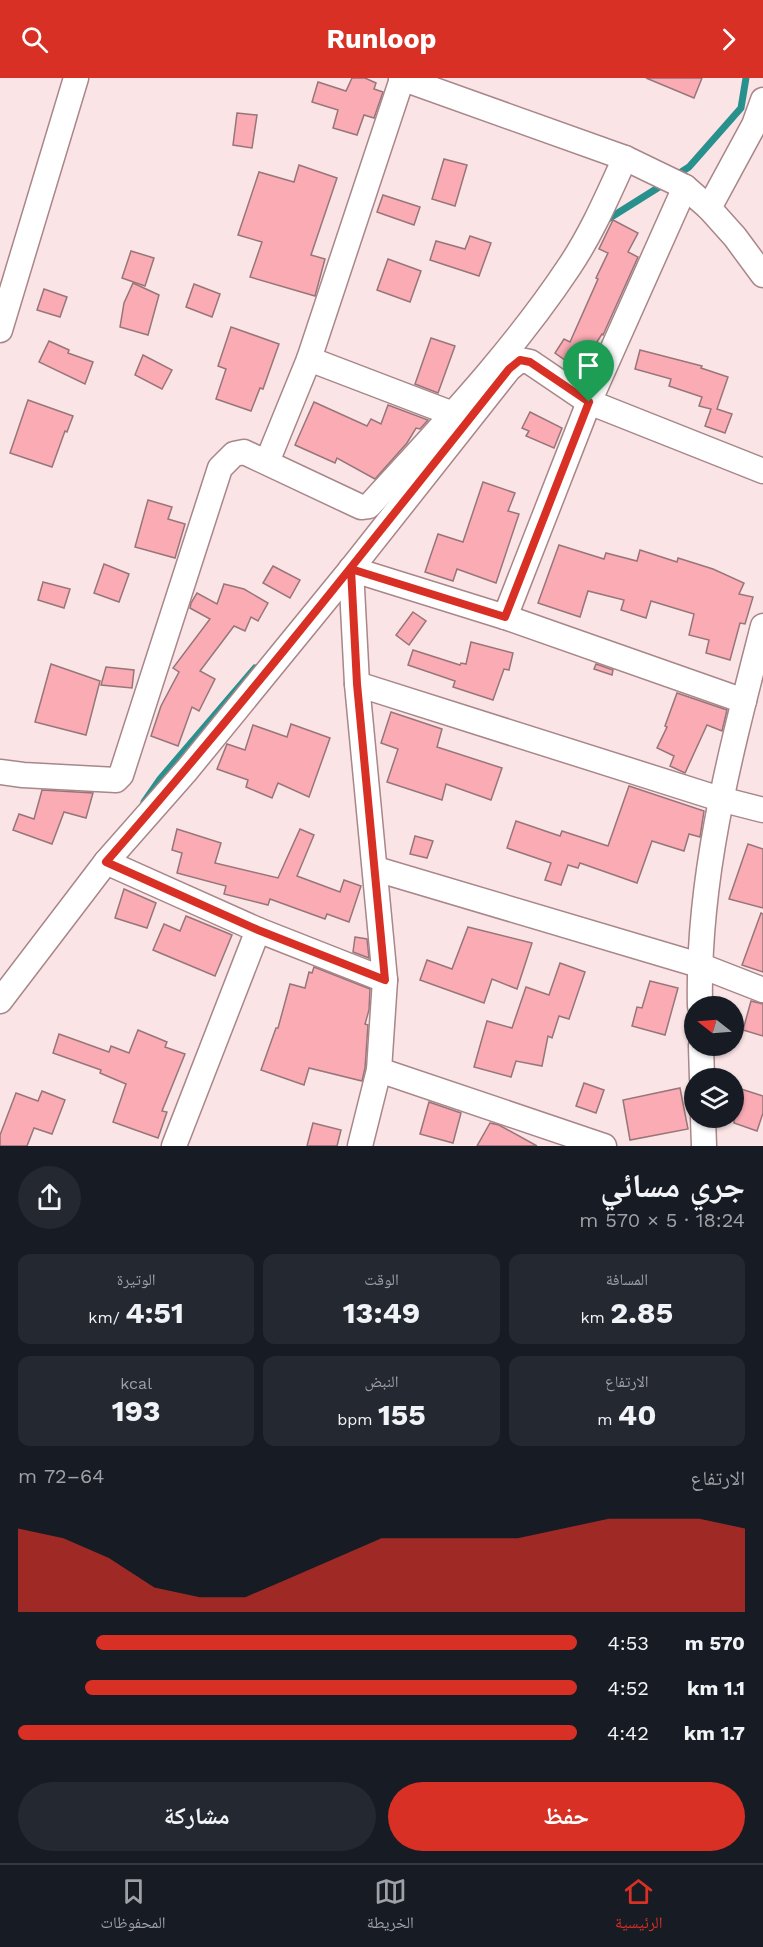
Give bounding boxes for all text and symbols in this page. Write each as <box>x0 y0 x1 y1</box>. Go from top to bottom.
icon: search <box>18 23 51 56</box>
text: Runloop <box>326 23 437 55</box>
icon: forward <box>712 23 745 56</box>
pin <box>563 340 614 402</box>
icon: arrive <box>572 349 605 382</box>
north arrow <box>684 996 744 1056</box>
map controls <box>684 996 744 1128</box>
button: layers <box>684 1068 744 1128</box>
button: share <box>18 1166 81 1229</box>
text: جري مسائي <box>600 1166 745 1205</box>
text: 18:24 · 5 × 570 m <box>579 1208 745 1232</box>
text: الوتيرة <box>117 1270 156 1289</box>
text: الوقت <box>364 1270 399 1289</box>
text: المسافة <box>606 1270 648 1289</box>
text: 4:51 <box>125 1295 184 1330</box>
text: 13:49 <box>343 1295 420 1330</box>
text: 2.85 <box>610 1295 673 1330</box>
text: /km <box>88 1308 125 1327</box>
text: km <box>580 1308 610 1327</box>
text: النبض <box>364 1372 399 1391</box>
text: الارتفاع <box>605 1372 649 1391</box>
text: kcal <box>120 1374 152 1393</box>
text: 193 <box>112 1393 161 1428</box>
text: 155 <box>378 1397 426 1432</box>
text: 40 <box>618 1397 657 1432</box>
text: bpm <box>337 1410 378 1429</box>
text: m <box>597 1410 618 1429</box>
text: 64–72 m <box>18 1464 104 1488</box>
text: الارتفاع <box>690 1466 745 1490</box>
text: 4:53 <box>608 1631 649 1655</box>
text: 570 m <box>685 1631 745 1655</box>
text: 4:52 <box>608 1676 649 1700</box>
text: 1.1 km <box>687 1676 745 1700</box>
text: 4:42 <box>607 1721 649 1745</box>
text: 1.7 km <box>684 1721 745 1745</box>
button: مشاركة <box>18 1782 376 1851</box>
button: حفظ <box>388 1782 745 1851</box>
tab: المحفوظات <box>101 1875 166 1938</box>
tab: الخريطة <box>367 1875 414 1938</box>
tab: الرئيسية <box>615 1875 662 1938</box>

